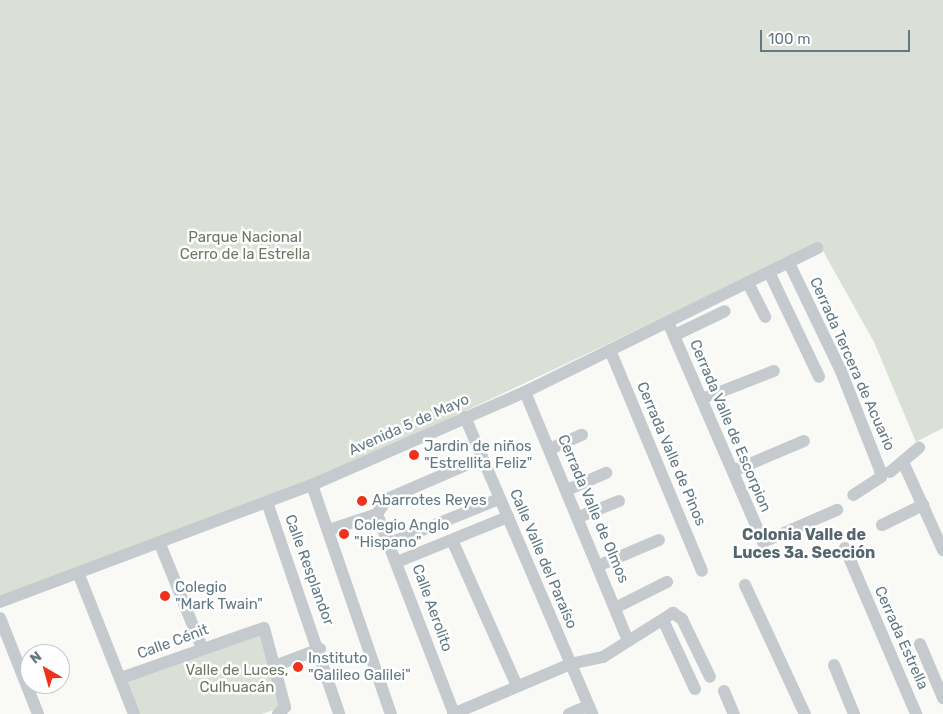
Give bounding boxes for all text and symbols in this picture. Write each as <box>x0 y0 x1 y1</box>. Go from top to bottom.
scale bar <box>763 20 913 52</box>
text: 100 m <box>768 30 810 48</box>
park label: Parque Nacional Cerro de la Estrella <box>180 228 310 263</box>
street label: Cerrada Tercera de Acuario <box>805 274 899 454</box>
street label: Cerrada Valle de Escorpion <box>685 337 775 515</box>
street label: Cerrada Valle de Pinos <box>632 379 710 529</box>
street label: Avenida 5 de Mayo <box>346 390 472 460</box>
street label: Cerrada Valle de Olmos <box>553 432 633 586</box>
place label: Jardin de niños "Estrellita Feliz" <box>424 437 532 472</box>
marker: Jardin de niños "Estrellita Feliz" <box>408 449 420 461</box>
street label: Calle Valle del Paraíso <box>505 486 581 632</box>
place label: Abarrotes Reyes <box>372 492 487 510</box>
marker: Abarrotes Reyes <box>356 495 368 507</box>
street label: Calle Resplandor <box>281 512 337 628</box>
place label: Colegio Anglo "Hispano" <box>354 516 450 551</box>
district label: Colonia Valle de Luces 3a. Sección <box>733 525 875 563</box>
marker: Colegio Anglo "Hispano" <box>338 528 350 540</box>
street label: Calle Aerolito <box>408 562 456 654</box>
place label: Colegio "Mark Twain" <box>175 578 263 613</box>
street label: Cerrada Estrella <box>870 584 932 692</box>
marker: Colegio "Mark Twain" <box>159 590 171 602</box>
street label: Calle Cénit <box>135 621 211 663</box>
north arrow <box>20 644 70 694</box>
text: N <box>27 648 45 667</box>
place label: Instituto "Galileo Galilei" <box>308 649 411 684</box>
park label: Valle de Luces, Culhuacán <box>186 661 288 696</box>
marker: Instituto "Galileo Galilei" <box>292 661 304 673</box>

